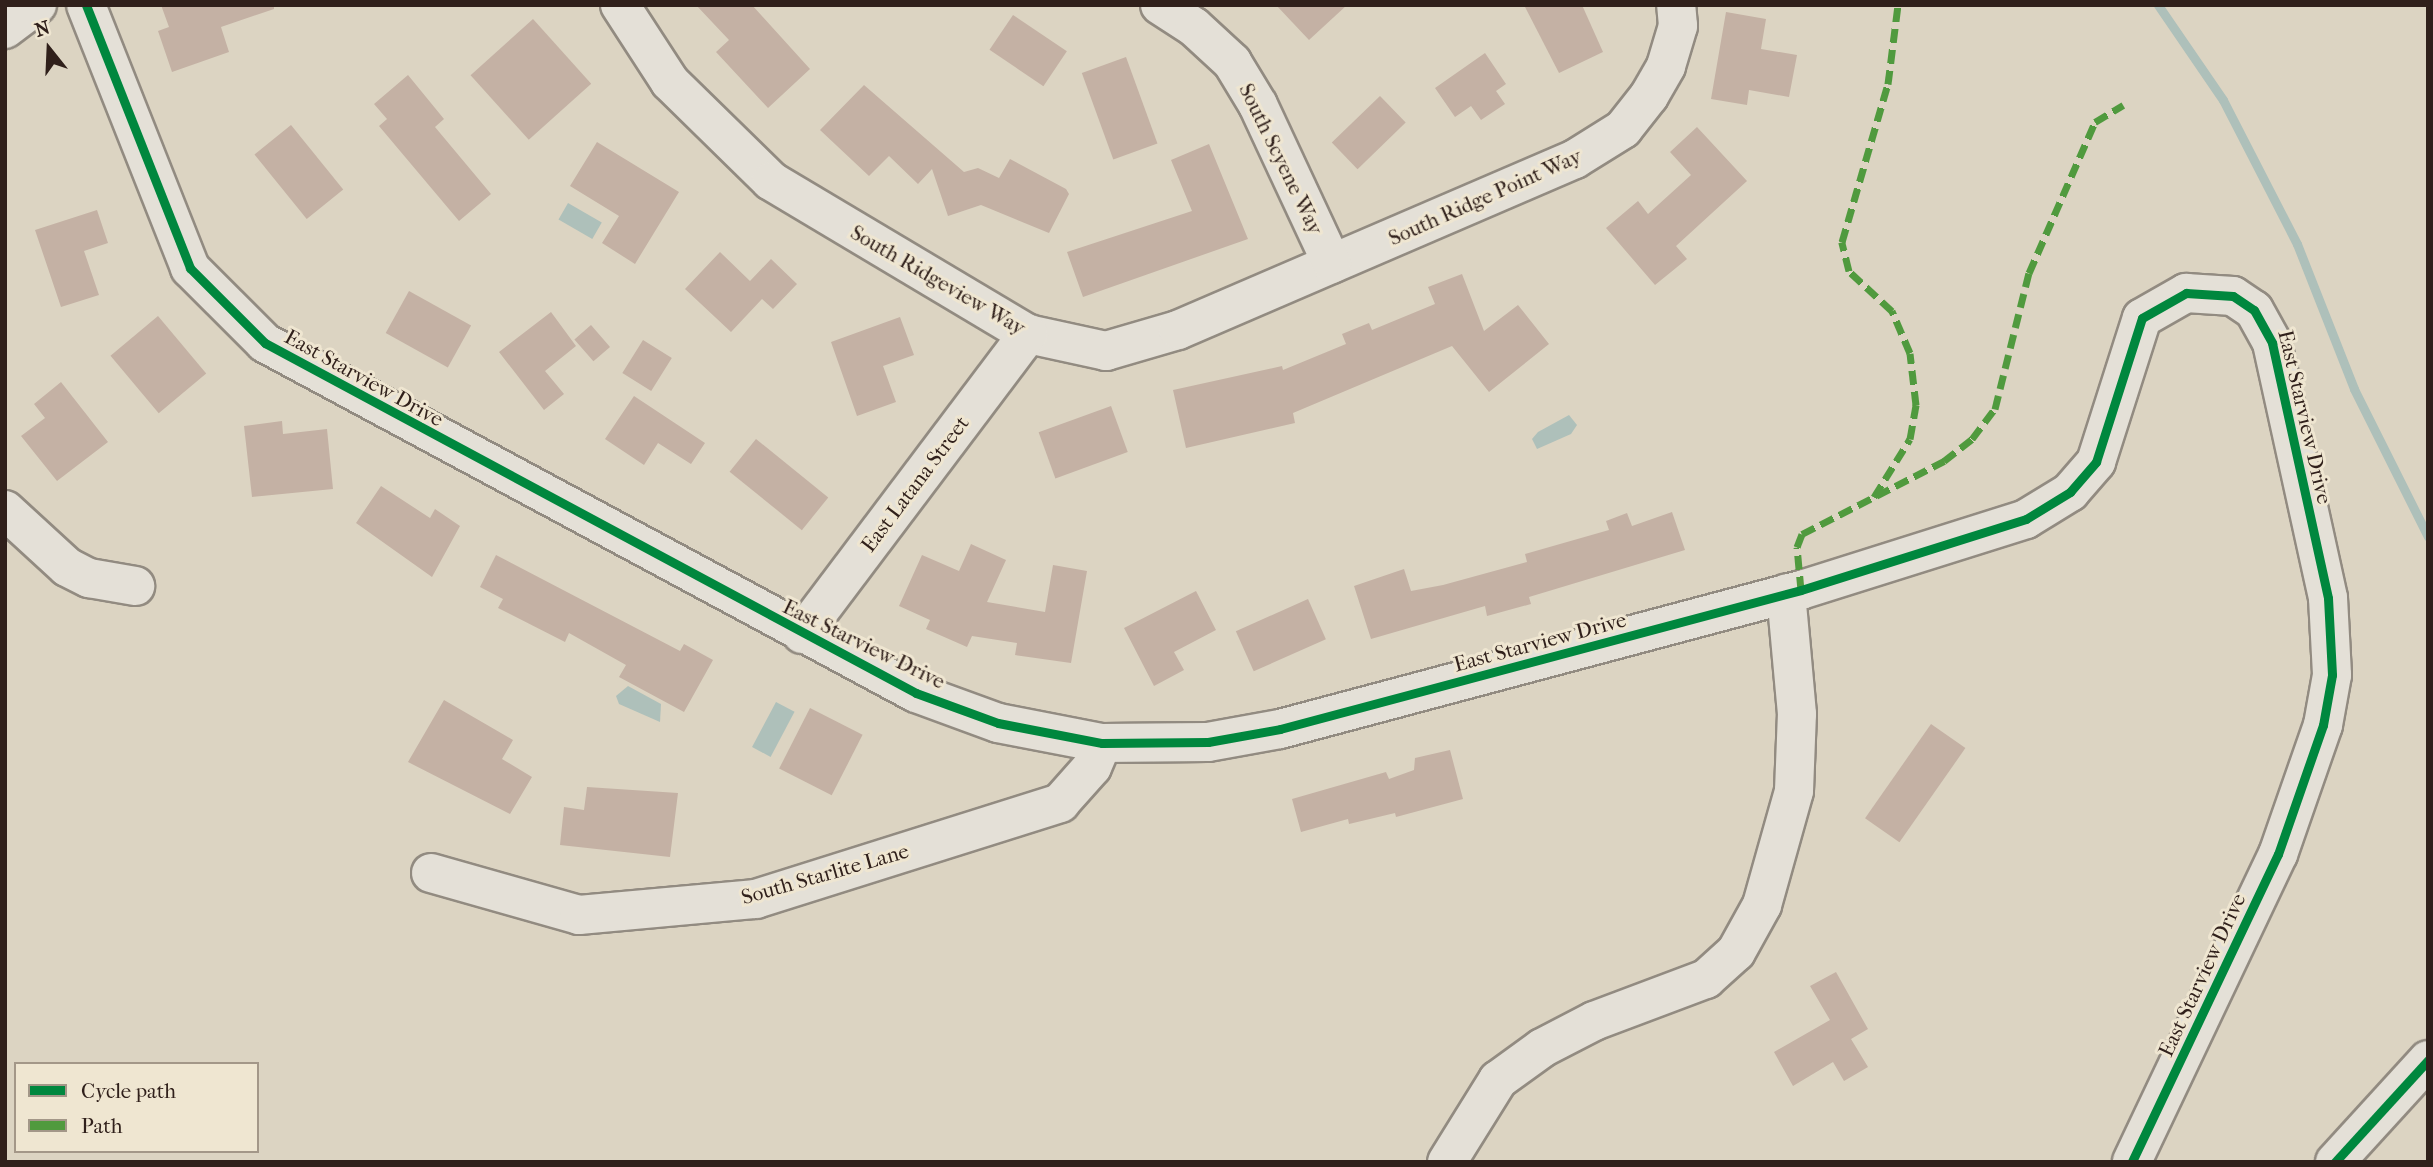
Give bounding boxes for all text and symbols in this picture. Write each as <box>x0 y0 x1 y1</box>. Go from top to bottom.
north arrow <box>14 14 84 84</box>
text: N <box>32 16 53 42</box>
street label: South Scyene Way <box>1234 79 1328 239</box>
street label: South Ridge Point Way <box>1385 143 1585 251</box>
street label: South Ridgeview Way <box>846 220 1030 340</box>
street label: East Starview Drive <box>280 324 448 432</box>
street label: East Starview Drive <box>2273 328 2337 506</box>
street label: East Latana Street <box>856 411 974 557</box>
street label: East Starview Drive <box>779 594 949 694</box>
street label: East Starview Drive <box>1451 607 1629 677</box>
street label: South Starlite Lane <box>738 838 912 910</box>
street label: East Starview Drive <box>2153 889 2251 1061</box>
legend <box>14 1062 259 1153</box>
text: Cycle path <box>81 1079 176 1103</box>
text: Path <box>81 1114 122 1138</box>

